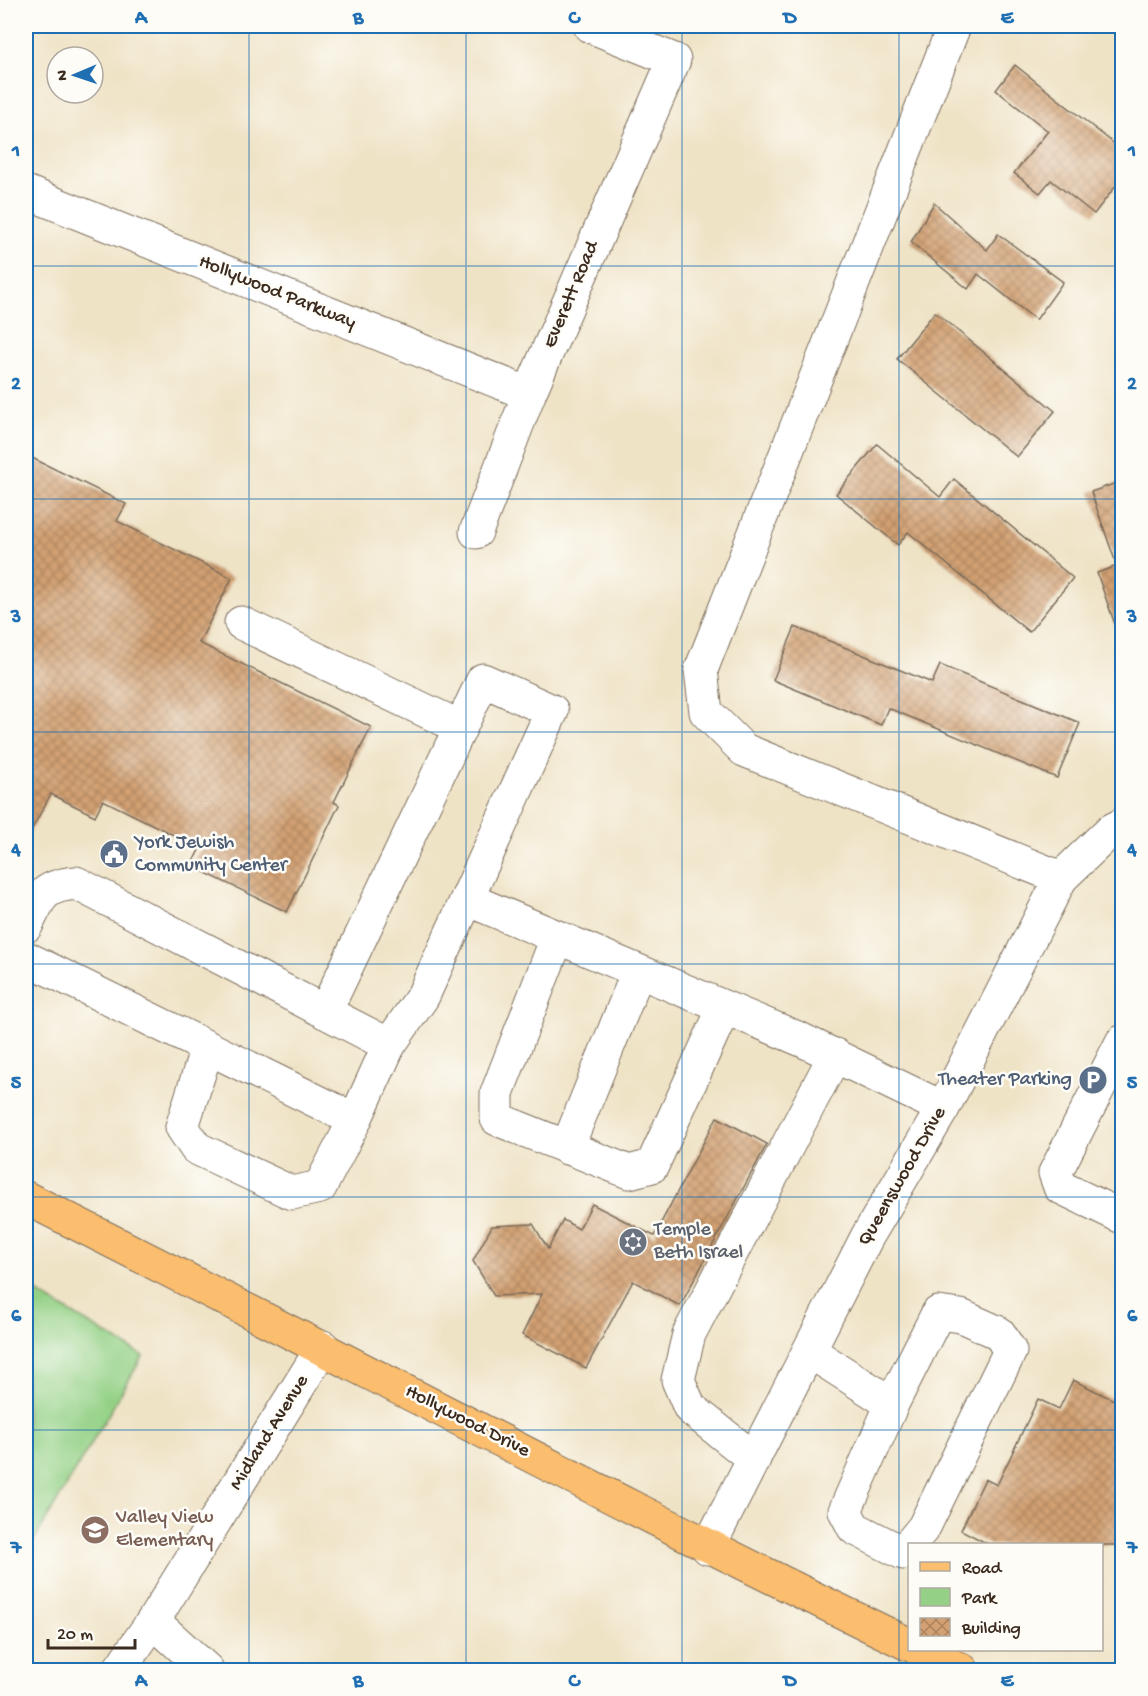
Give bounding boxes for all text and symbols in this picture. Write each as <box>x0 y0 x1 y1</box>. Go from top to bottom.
text: A <box>134 8 149 31</box>
text: B <box>352 8 364 31</box>
text: C <box>568 8 582 31</box>
text: D <box>781 8 797 31</box>
text: E <box>1001 8 1015 31</box>
north arrow <box>45 45 105 105</box>
text: N <box>54 69 73 81</box>
text: 1 <box>11 141 20 164</box>
text: 1 <box>1127 141 1136 164</box>
street label: Everett Road <box>539 236 606 352</box>
street label: Hollywood Parkway <box>195 251 359 335</box>
text: 2 <box>11 374 21 397</box>
text: 2 <box>1127 374 1137 397</box>
text: 3 <box>10 607 21 630</box>
text: 3 <box>1126 607 1137 630</box>
place label: York Jewish Community Center <box>133 832 289 878</box>
public building icon: York Jewish Community Center <box>98 838 130 870</box>
text: 4 <box>10 840 21 863</box>
text: 4 <box>1126 840 1137 863</box>
parking icon: Theater Parking <box>1077 1064 1109 1096</box>
place label: Theater Parking <box>937 1069 1072 1092</box>
text: 5 <box>11 1073 22 1096</box>
text: 5 <box>1127 1073 1138 1096</box>
street label: Queenswood Drive <box>854 1103 952 1251</box>
place label: Temple Beth Israel <box>653 1219 743 1265</box>
synagogue icon: Temple Beth Israel <box>617 1226 649 1258</box>
text: 6 <box>11 1306 22 1329</box>
text: 6 <box>1127 1306 1138 1329</box>
street label: Midland Avenue <box>225 1371 315 1495</box>
street label: Hollywood Drive <box>401 1381 534 1464</box>
place label: Valley View Elementary <box>115 1507 214 1553</box>
school or university icon: Valley View Elementary <box>79 1514 111 1546</box>
text: 7 <box>10 1538 23 1561</box>
text: 7 <box>1126 1538 1139 1561</box>
legend <box>908 1543 1103 1651</box>
text: Road <box>962 1559 1003 1580</box>
text: Park <box>961 1589 998 1610</box>
scale bar <box>48 1612 135 1650</box>
text: Building <box>961 1619 1021 1640</box>
text: 20 m <box>57 1625 93 1646</box>
text: A <box>134 1671 149 1694</box>
text: B <box>352 1671 364 1694</box>
text: C <box>568 1671 582 1694</box>
text: D <box>781 1671 797 1694</box>
text: E <box>1001 1671 1015 1694</box>

